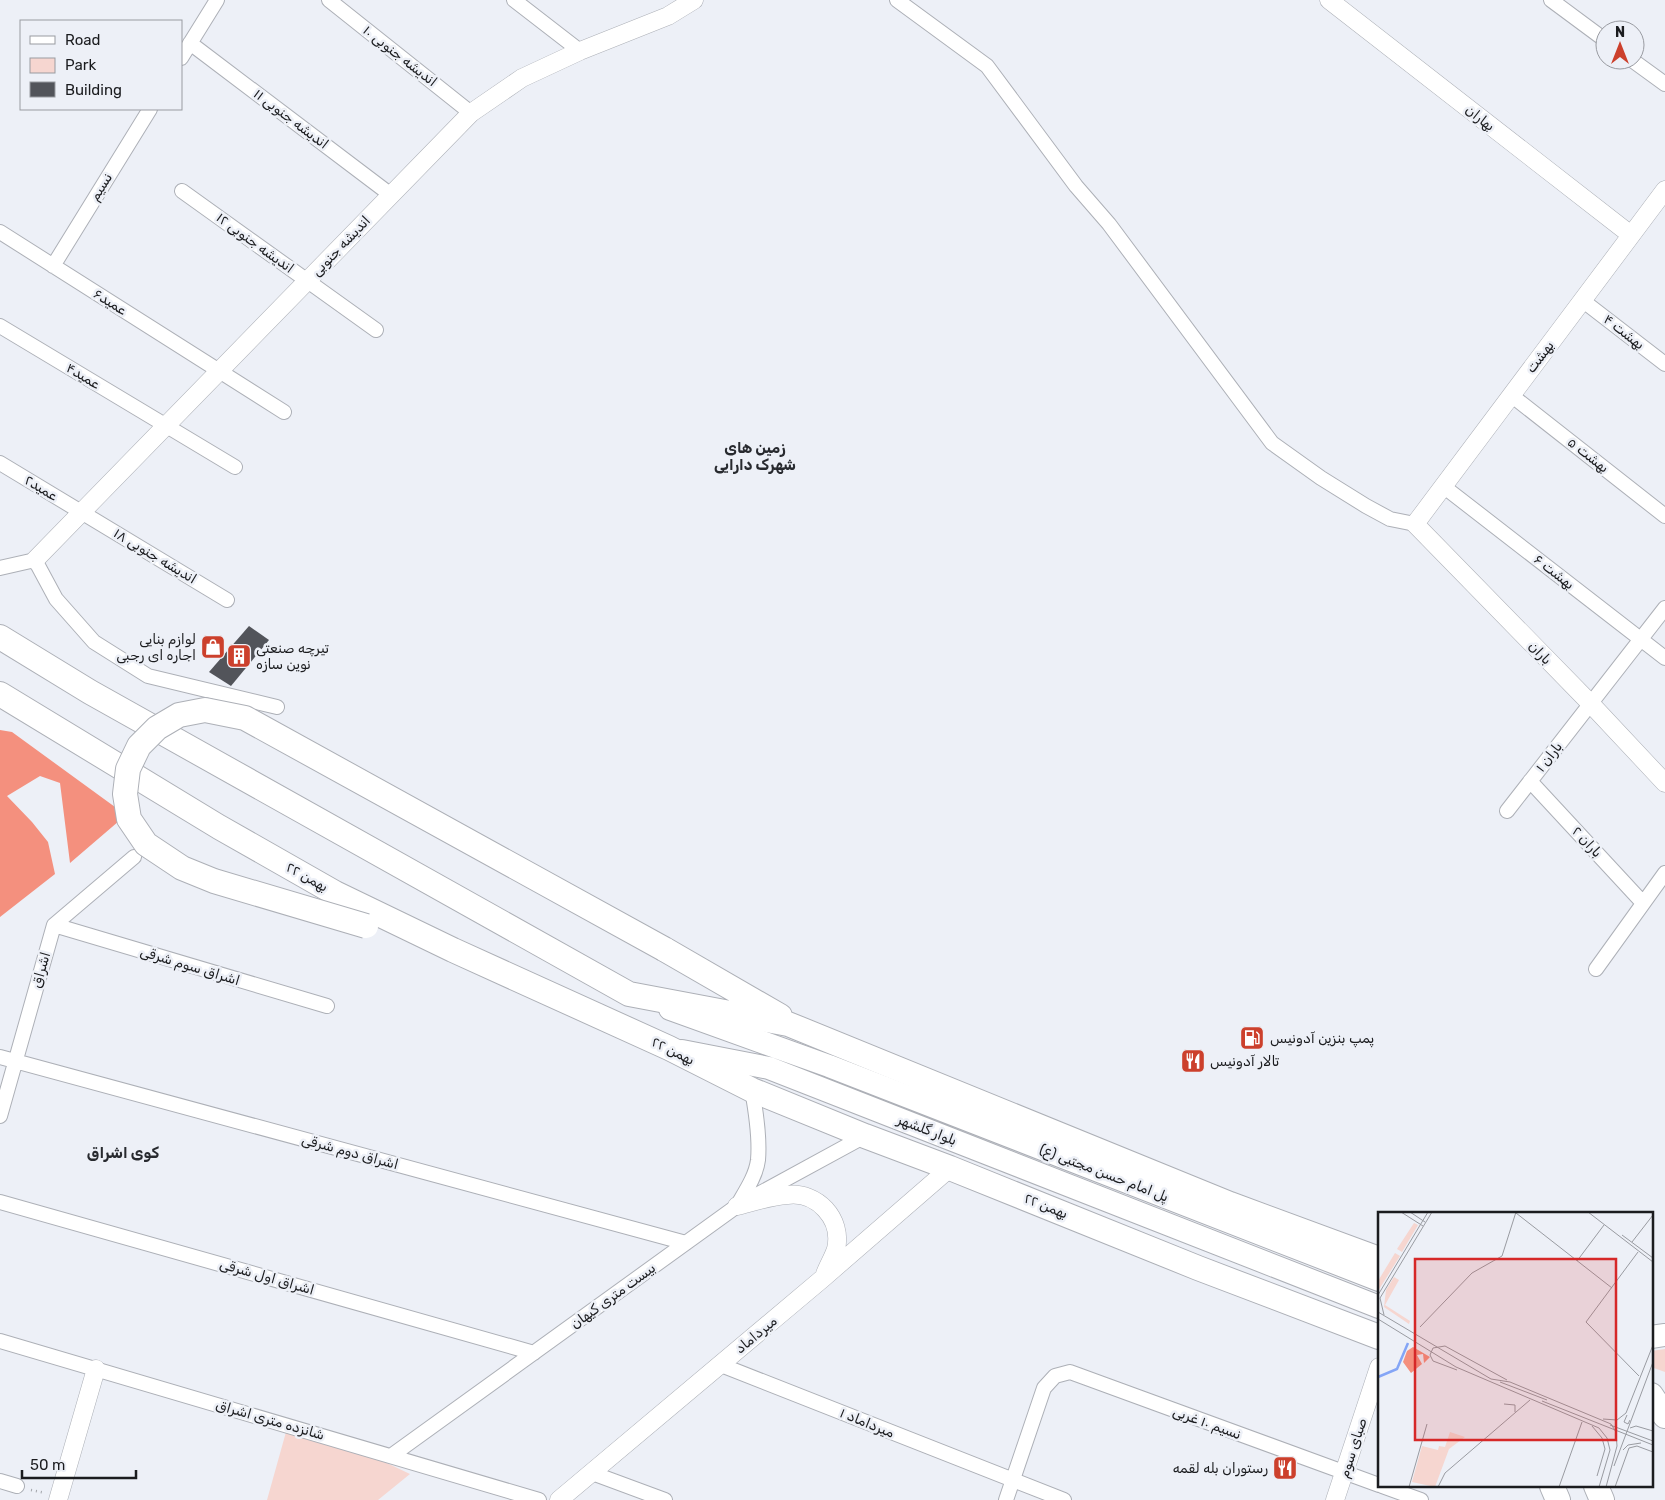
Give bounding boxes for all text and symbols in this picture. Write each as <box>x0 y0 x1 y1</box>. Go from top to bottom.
legend <box>20 20 182 110</box>
north arrow <box>1595 20 1645 70</box>
street label: اندیشه جنوبی ۱۰ <box>359 22 441 90</box>
text: N <box>1615 24 1625 41</box>
text: Road <box>65 31 101 49</box>
text: Park <box>65 56 96 74</box>
text: Building <box>65 81 122 99</box>
street label: اندیشه جنوبی ۱۱ <box>250 85 332 153</box>
street label: بهاران <box>1462 101 1498 135</box>
street label: نسیم <box>86 170 116 204</box>
street label: اندیشه جنوبی ۱۲ <box>213 209 297 277</box>
street label: اندیشه جنوبی <box>308 212 374 280</box>
street label: عمید۶ <box>90 285 130 319</box>
street label: بهشت ۴ <box>1600 311 1648 353</box>
street label: بهشت <box>1522 338 1558 376</box>
street label: عمید۴ <box>63 359 103 393</box>
street label: بهشت ۵ <box>1564 433 1612 477</box>
district label: زمین های شهرک دارایی <box>714 439 796 474</box>
street label: عمید۲ <box>21 472 61 505</box>
street label: اندیشه جنوبی ۱۸ <box>110 525 200 587</box>
street label: بهشت ۶ <box>1530 551 1578 593</box>
place label: لوازم بنایی اجاره ای رجبی <box>116 631 196 664</box>
shop icon: لوازم بنایی اجاره ای رجبی <box>200 634 226 660</box>
street label: باران <box>1525 638 1555 668</box>
place label: تیرچه صنعتی نوین سازه <box>256 640 329 673</box>
building icon: تیرچه صنعتی نوین سازه <box>226 643 252 669</box>
street label: باران ۱ <box>1532 738 1566 776</box>
street label: باران ۲ <box>1568 823 1606 861</box>
street label: ۲۲ بهمن <box>283 859 331 895</box>
street label: اشراق سوم شرقی <box>138 943 242 990</box>
street label: اشراق <box>28 950 54 990</box>
fuel station icon: پمپ بنزین آدونیس <box>1239 1025 1265 1051</box>
place label: پمپ بنزین آدونیس <box>1270 1030 1374 1048</box>
street label: ۲۲ بهمن <box>649 1033 697 1069</box>
restaurant icon: تالار آدونیس <box>1180 1048 1206 1074</box>
place label: تالار آدونیس <box>1210 1053 1279 1070</box>
street label: بلوار گلشهر <box>894 1111 959 1149</box>
street label: اشراق دوم شرقی <box>299 1131 400 1174</box>
street label: پل امام حسن مجتبی (ع) <box>1036 1141 1171 1207</box>
district label: کوی اشراق <box>87 1144 160 1162</box>
street label: ۲۲ بهمن <box>1022 1190 1070 1222</box>
inset map <box>1378 1212 1652 1488</box>
street label: اشراق اول شرقی <box>218 1255 316 1299</box>
street label: بیست متری کیهان <box>567 1259 659 1333</box>
street label: میرداماد <box>732 1312 781 1357</box>
street label: شانزده متری اشراق <box>214 1396 326 1444</box>
street label: نسیم ۱۰ غربی <box>1170 1403 1244 1443</box>
street label: میرداماد ۱ <box>837 1404 897 1442</box>
street label: صبای سوم <box>1335 1416 1372 1480</box>
scale bar <box>22 1448 136 1480</box>
restaurant icon: رستوران بله لقمه <box>1272 1455 1298 1481</box>
text: 50 m <box>30 1456 65 1474</box>
place label: رستوران بله لقمه <box>1173 1460 1268 1477</box>

